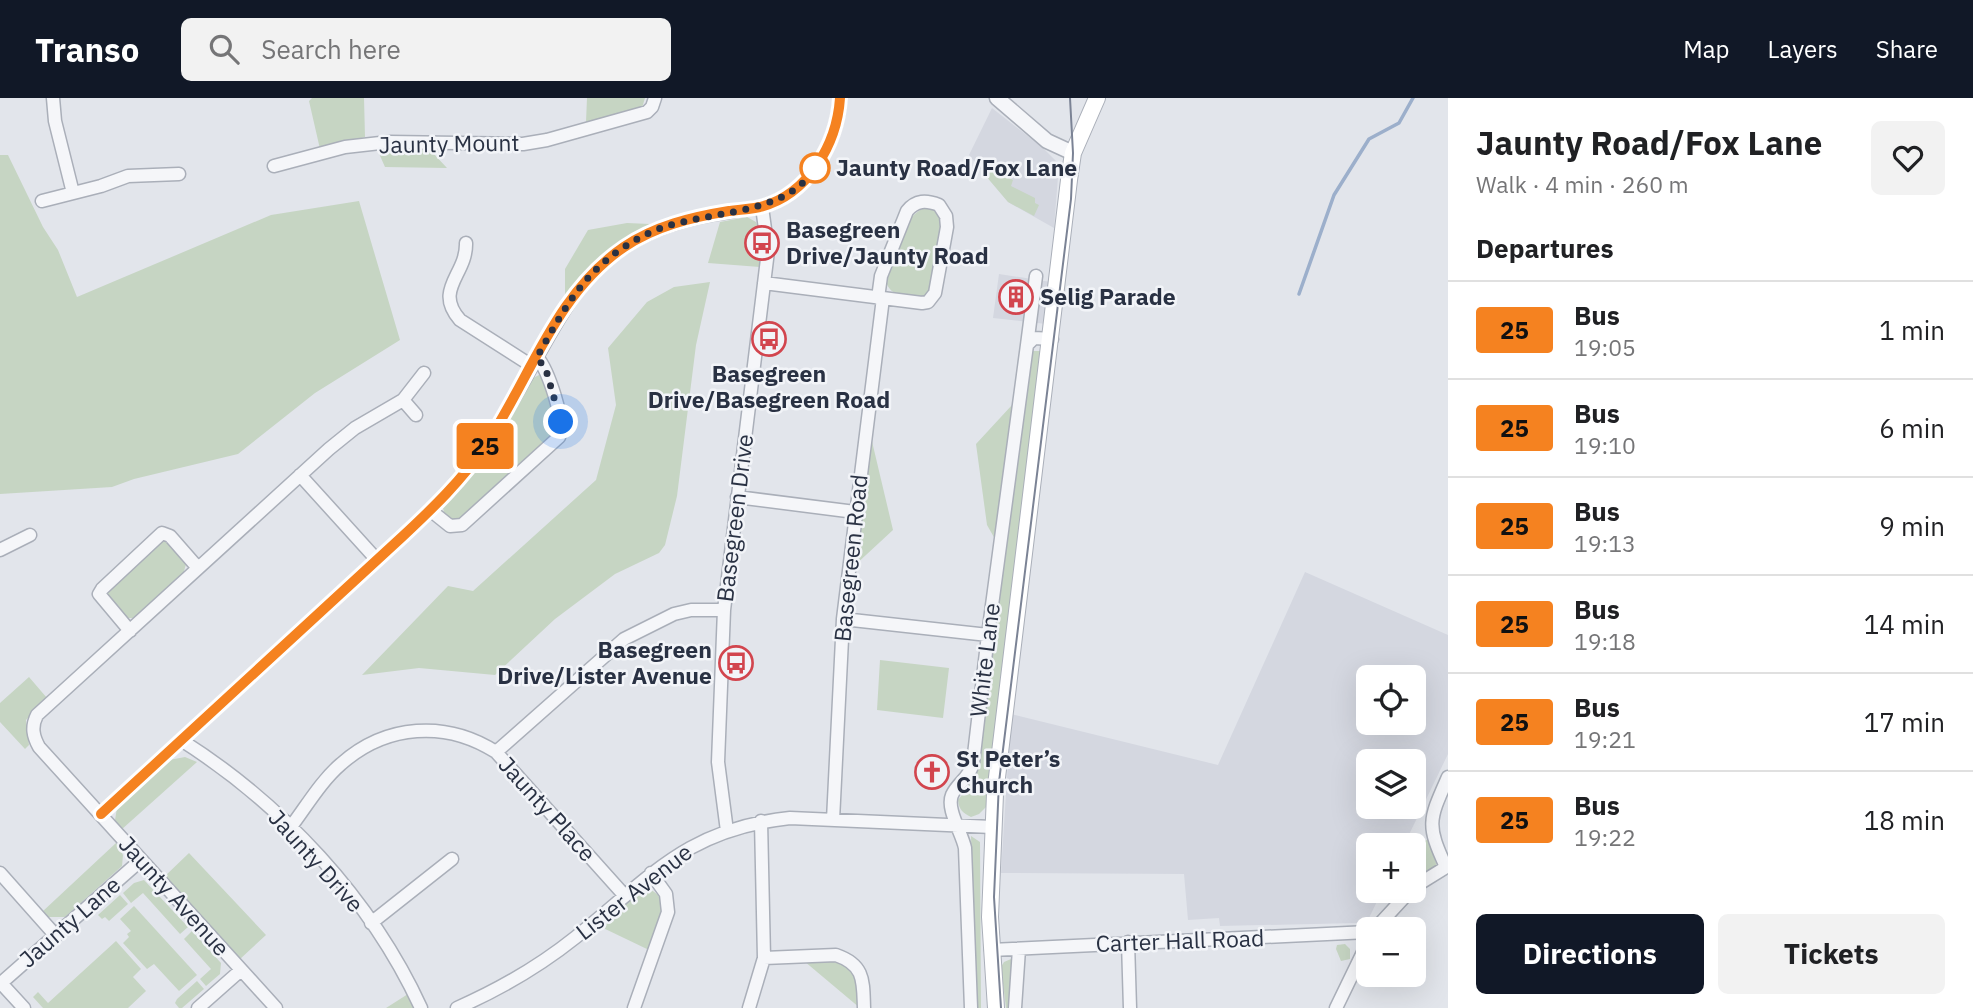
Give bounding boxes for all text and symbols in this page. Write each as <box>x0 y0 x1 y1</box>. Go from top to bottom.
search box <box>181 18 671 81</box>
text: Transo <box>35 28 139 71</box>
icon: search <box>205 30 243 68</box>
text: Search here <box>261 32 401 66</box>
text: Map <box>1683 33 1730 65</box>
text: Layers <box>1768 33 1838 65</box>
text: Share <box>1876 33 1938 65</box>
text: Jaunty Road/Fox Lane <box>1476 121 1822 164</box>
button: heart <box>1871 121 1945 195</box>
street label: Jaunty Mount <box>378 127 520 159</box>
place label: Jaunty Road/Fox Lane <box>836 152 1077 182</box>
marker: Jaunty Road/Fox Lane <box>800 153 830 183</box>
text: Walk · 4 min · 260 m <box>1476 169 1689 199</box>
place label: Basegreen Drive/Jaunty Road <box>786 214 989 270</box>
bus stop icon: Basegreen Drive/Jaunty Road <box>743 224 781 262</box>
text: Departures <box>1476 231 1614 265</box>
building icon: Selig Parade <box>997 278 1035 316</box>
place label: Selig Parade <box>1040 281 1176 311</box>
text: Bus <box>1574 298 1620 332</box>
text: 1 min <box>1879 313 1945 347</box>
text: 25 <box>1500 314 1529 346</box>
bus stop icon: Basegreen Drive/Basegreen Road <box>750 320 788 358</box>
text: 19:05 <box>1574 332 1636 362</box>
place label: Basegreen Drive/Basegreen Road <box>648 358 890 414</box>
text: Bus <box>1574 396 1620 430</box>
your location <box>543 404 578 439</box>
text: 6 min <box>1879 411 1945 445</box>
text: 25 <box>1500 412 1529 444</box>
line badge: 25 <box>454 423 516 469</box>
text: 25 <box>471 430 499 462</box>
text: 19:10 <box>1574 430 1636 460</box>
street label: Basegreen Drive <box>709 432 759 603</box>
street label: Basegreen Road <box>826 473 874 643</box>
text: Bus <box>1574 494 1620 528</box>
text: 9 min <box>1879 509 1945 543</box>
text: 25 <box>1500 510 1529 542</box>
text: 19:13 <box>1574 528 1636 558</box>
text: Bus <box>1574 592 1620 626</box>
street label: White Lane <box>962 601 1006 719</box>
text: 14 min <box>1864 607 1945 641</box>
text: 25 <box>1500 608 1529 640</box>
text: 19:18 <box>1574 626 1636 656</box>
place label: Basegreen Drive/Lister Avenue <box>497 634 712 690</box>
bus stop icon: Basegreen Drive/Lister Avenue <box>717 644 755 682</box>
map controls <box>1356 665 1426 987</box>
button: locate <box>1356 665 1426 735</box>
text: Bus <box>1574 690 1620 724</box>
text: 17 min <box>1864 705 1945 739</box>
text: 25 <box>1500 706 1529 738</box>
text: 19:21 <box>1574 724 1636 754</box>
place label: St Peter’s Church <box>956 743 1060 799</box>
street label: Jaunty Place <box>493 749 603 867</box>
button: layers <box>1356 749 1426 819</box>
church icon: St Peter’s Church <box>913 753 951 791</box>
text: Bus <box>1574 788 1620 822</box>
street label: Jaunty Drive <box>263 803 371 918</box>
text: 18 min <box>1864 803 1945 837</box>
text: 25 <box>1500 804 1529 836</box>
text: 19:22 <box>1574 822 1636 852</box>
street label: Jaunty Avenue <box>113 829 237 962</box>
button: + <box>1356 833 1426 903</box>
street label: Lister Avenue <box>569 836 698 946</box>
street label: Jaunty Lane <box>12 869 126 973</box>
button: Directions <box>1476 914 1704 994</box>
button: Tickets <box>1718 914 1945 994</box>
button: − <box>1356 917 1426 987</box>
street label: Carter Hall Road <box>1095 922 1265 958</box>

